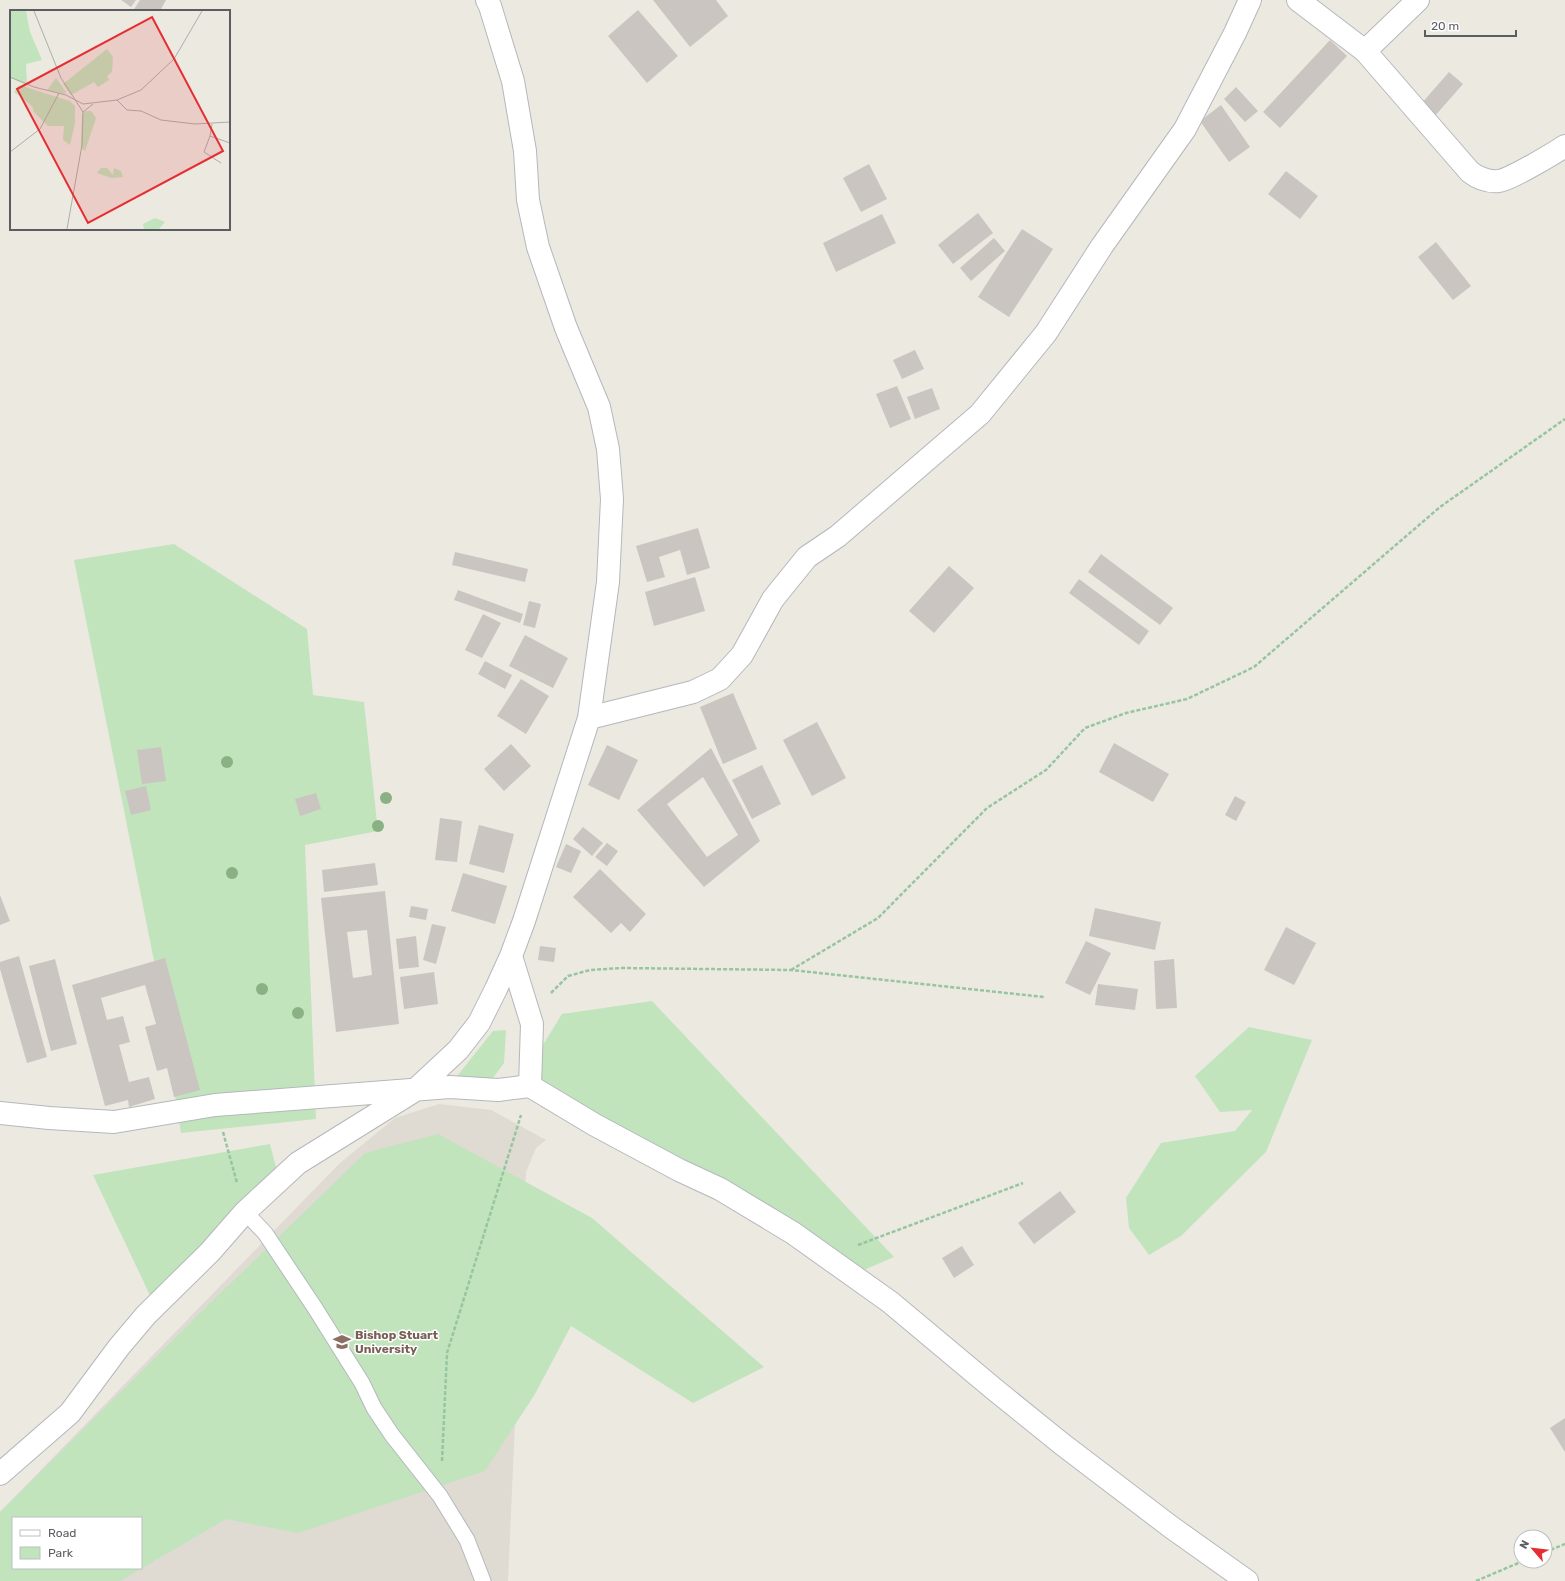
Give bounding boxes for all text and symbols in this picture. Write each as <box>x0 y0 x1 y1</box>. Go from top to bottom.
inset map <box>10 10 230 230</box>
scale bar <box>1425 12 1516 38</box>
text: 20 m <box>1431 19 1459 33</box>
place label: Bishop Stuart University <box>355 1328 439 1356</box>
school or university icon: Bishop Stuart University <box>332 1332 352 1352</box>
legend <box>12 1517 142 1569</box>
text: Road <box>48 1526 76 1540</box>
north arrow <box>1513 1529 1553 1569</box>
text: N <box>1517 1538 1532 1551</box>
text: Park <box>48 1546 74 1560</box>

